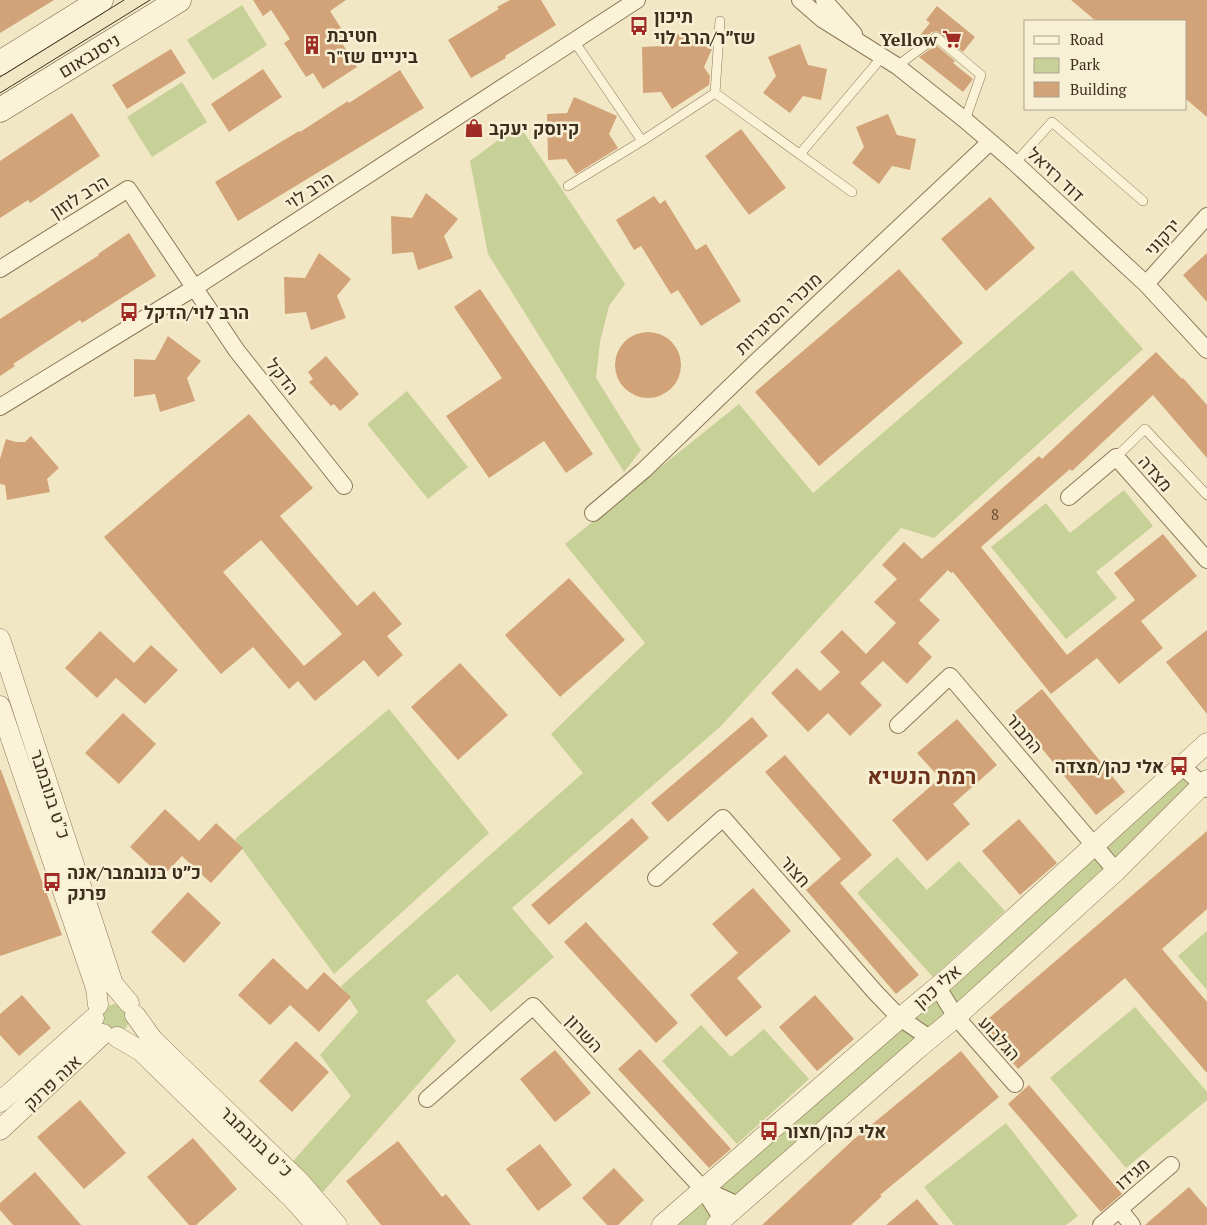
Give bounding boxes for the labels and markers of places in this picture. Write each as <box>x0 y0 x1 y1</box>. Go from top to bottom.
place label: תיכון שז״ר/הרב לוי <box>654 4 756 49</box>
bus stop icon: תיכון שז״ר/הרב לוי <box>628 15 650 37</box>
place label: חטיבת ביניים שז"ר <box>327 23 418 68</box>
place label: Yellow <box>880 27 938 51</box>
supermarket icon: Yellow <box>941 28 963 50</box>
building icon: חטיבת ביניים שז"ר <box>301 34 323 56</box>
place label: קיוסק יעקב <box>489 116 580 140</box>
shop icon: קיוסק יעקב <box>463 117 485 139</box>
place label: הרב לוי/הדקל <box>144 300 249 324</box>
bus stop icon: הרב לוי/הדקל <box>118 301 140 323</box>
place label: אלי כהן/מצדה <box>1055 754 1164 778</box>
bus stop icon: אלי כהן/מצדה <box>1168 755 1190 777</box>
place label: כ״ט בנובמבר/אנה פרנק <box>67 860 201 905</box>
bus stop icon: כ״ט בנובמבר/אנה פרנק <box>41 871 63 893</box>
place label: אלי כהן/חצור <box>784 1119 886 1143</box>
bus stop icon: אלי כהן/חצור <box>758 1120 780 1142</box>

